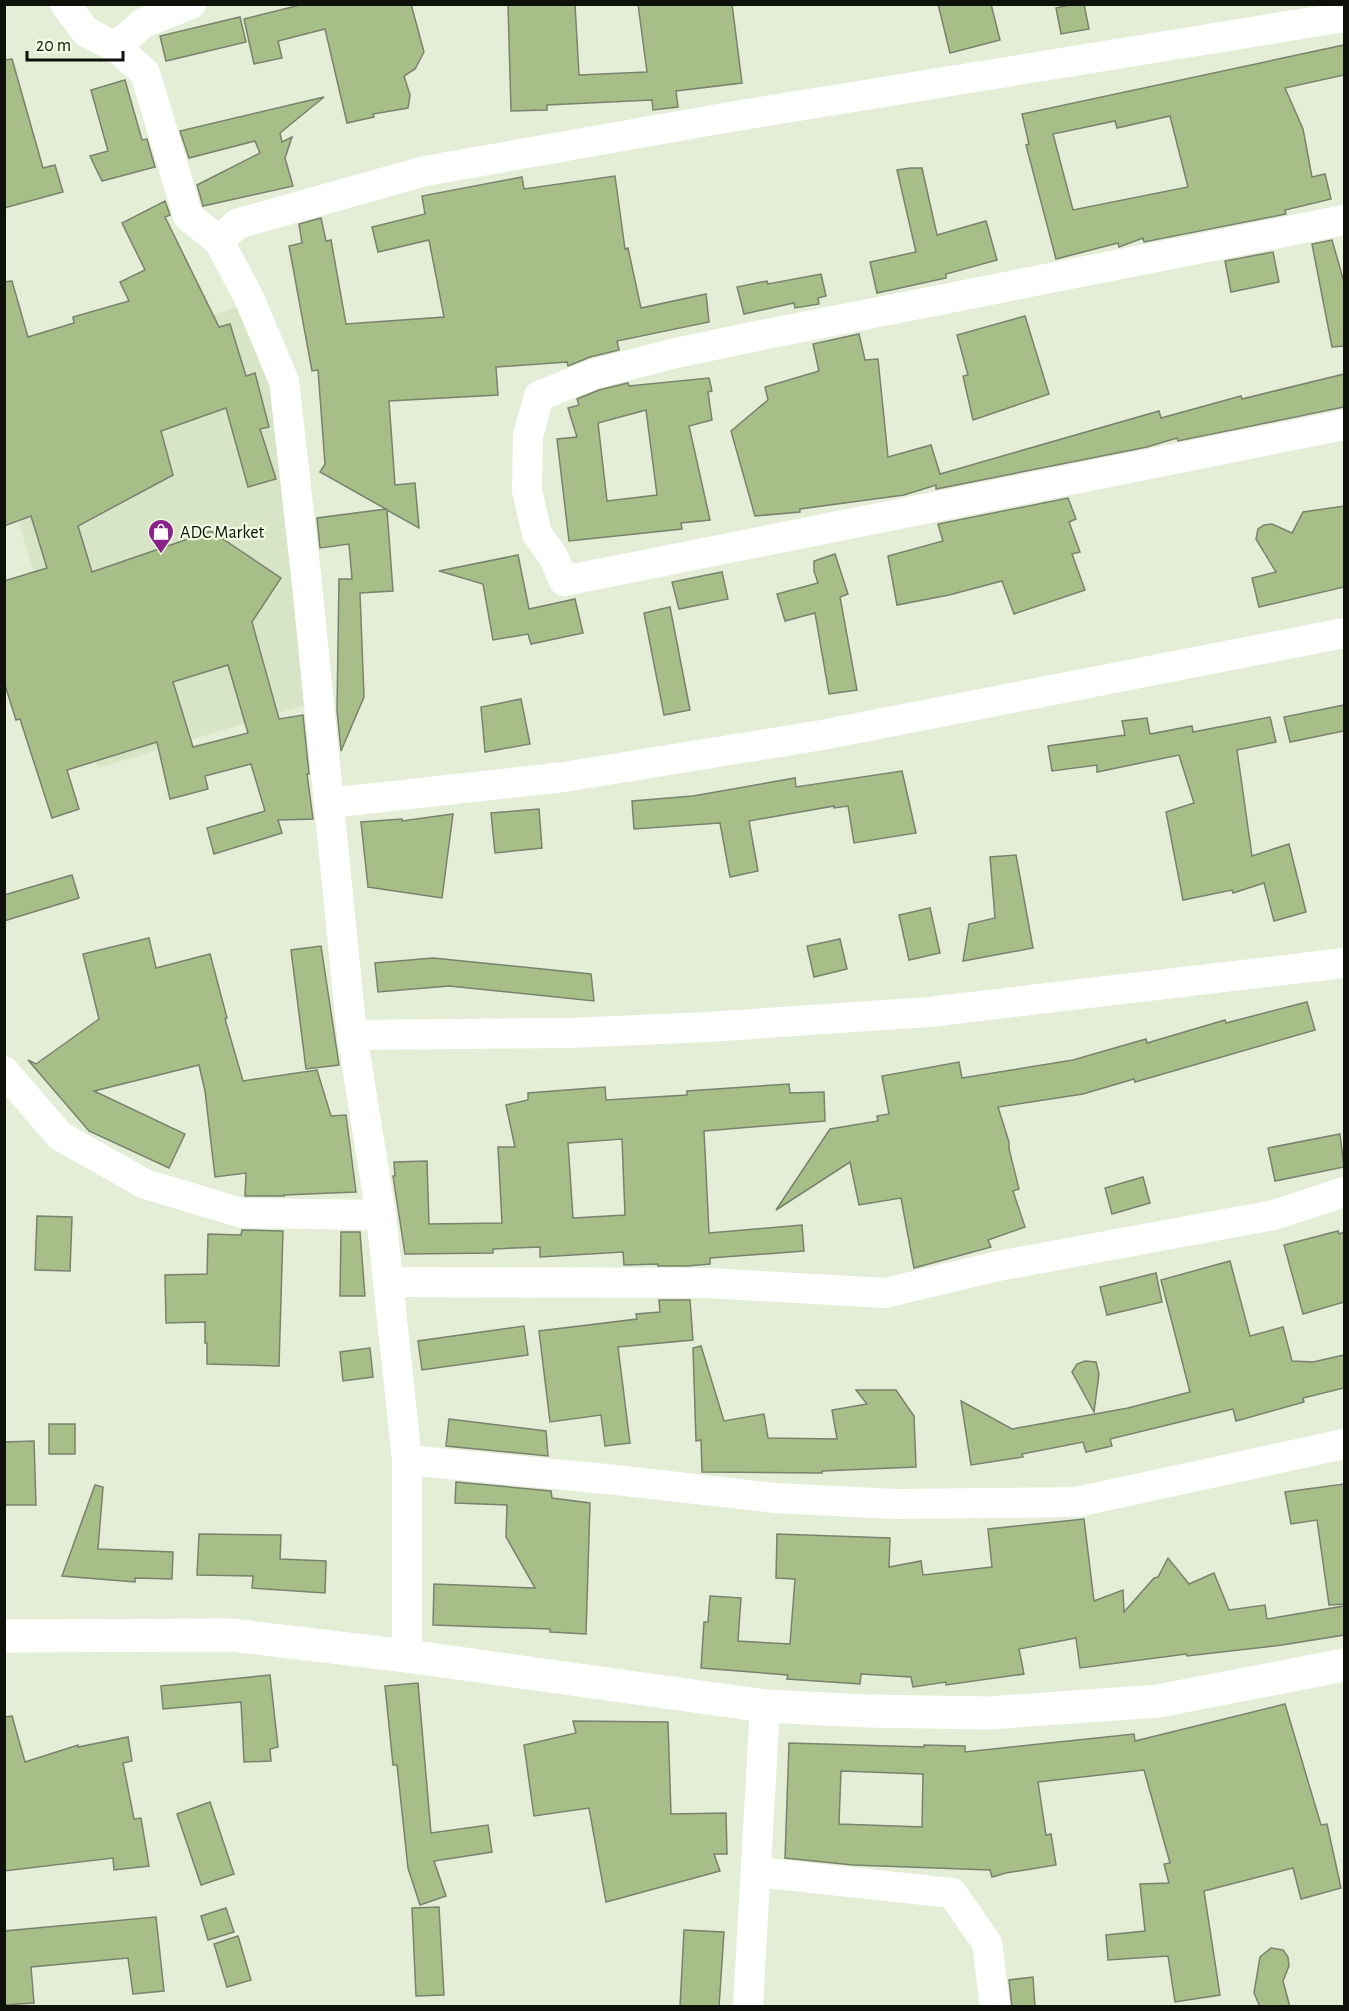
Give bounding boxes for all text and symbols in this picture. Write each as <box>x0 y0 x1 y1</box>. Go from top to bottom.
scale bar <box>27 24 123 62</box>
text: 20 m <box>36 37 71 55</box>
shop icon: ADC Market <box>146 517 176 555</box>
place label: ADC Market <box>180 524 265 542</box>

